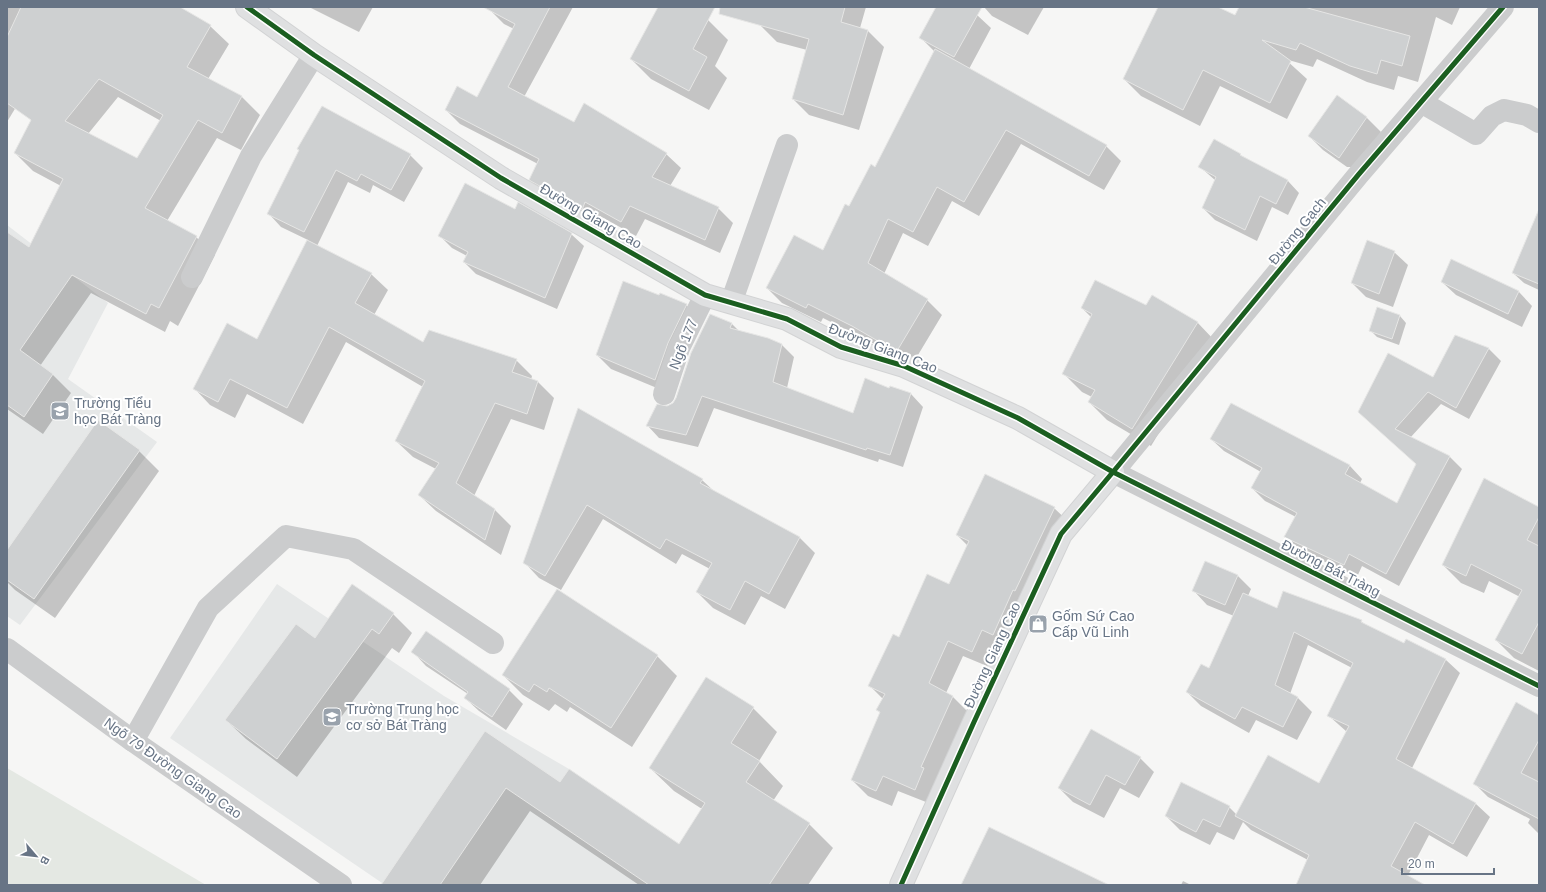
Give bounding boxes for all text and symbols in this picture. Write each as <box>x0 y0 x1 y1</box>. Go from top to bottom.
street label: Đường Giang Cao <box>537 180 645 252</box>
street label: Đường Gạch <box>1265 194 1329 268</box>
street label: Ngõ 177 <box>666 316 700 372</box>
street label: Đường Giang Cao <box>826 320 940 376</box>
place label: Trường Tiểu học Bát Tràng <box>74 395 161 427</box>
school or university icon: Trường Tiểu học Bát Tràng <box>49 400 71 422</box>
street label: Đường Bát Tràng <box>1279 536 1383 600</box>
street label: Đường Giang Cao <box>960 599 1024 711</box>
place label: Gốm Sứ Cao Cấp Vũ Linh <box>1052 608 1135 640</box>
shop icon: Gốm Sứ Cao Cấp Vũ Linh <box>1027 613 1049 635</box>
place label: Trường Trung học cơ sở Bát Tràng <box>346 701 459 733</box>
school or university icon: Trường Trung học cơ sở Bát Tràng <box>321 706 343 728</box>
street label: Ngõ 79 Đường Giang Cao <box>101 714 245 822</box>
north arrow <box>16 836 56 876</box>
scale bar <box>1402 850 1494 876</box>
text: B <box>38 854 52 867</box>
text: 20 m <box>1408 857 1435 871</box>

